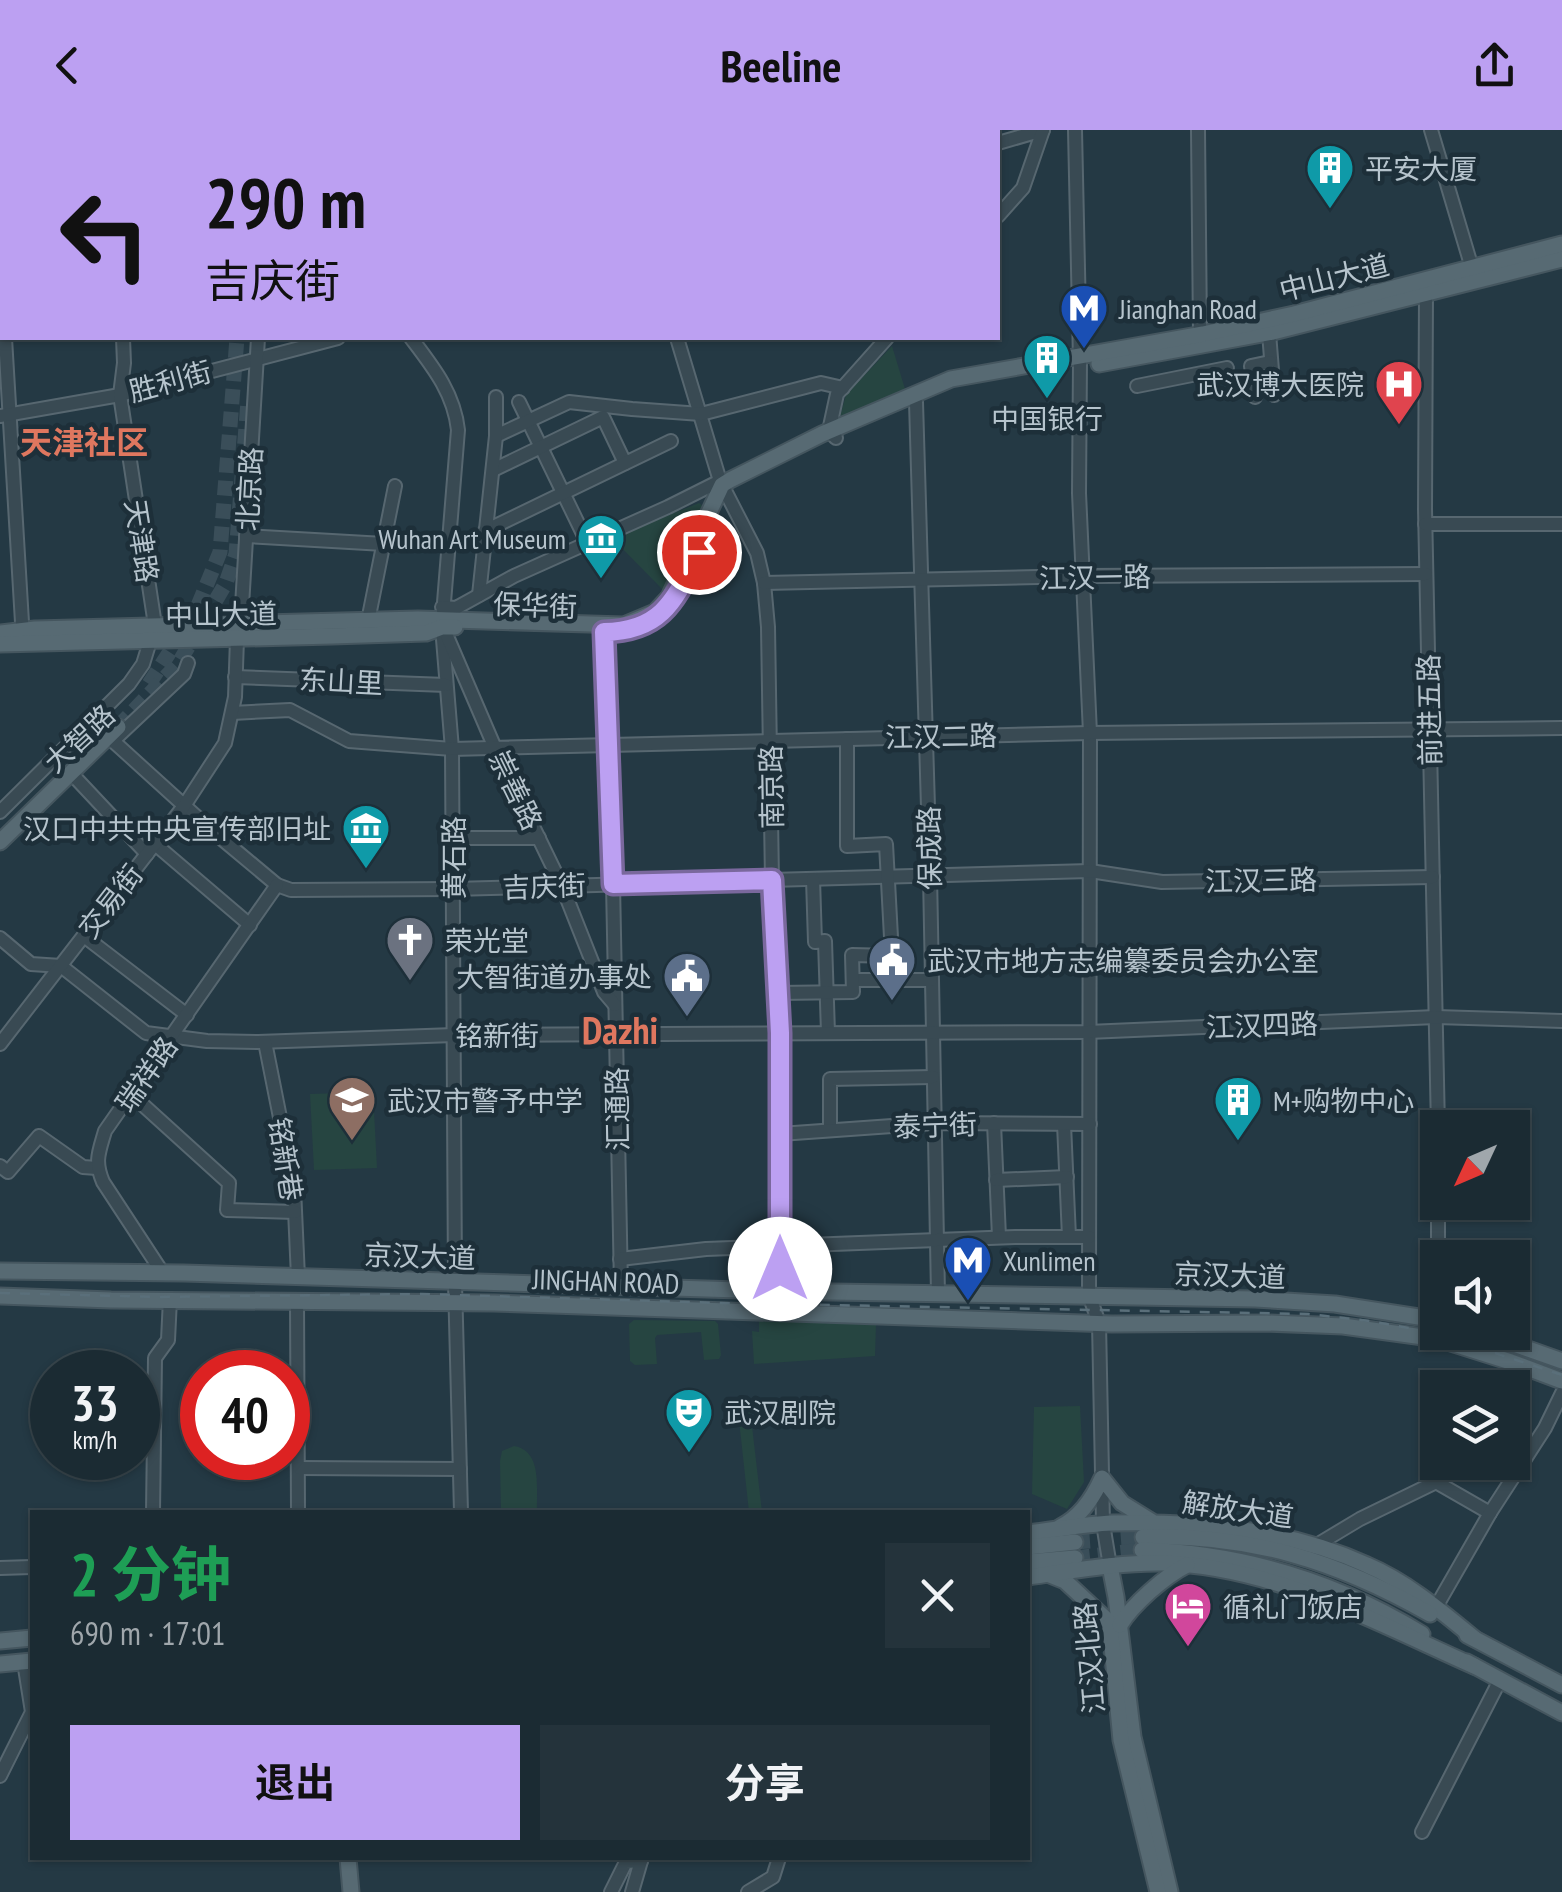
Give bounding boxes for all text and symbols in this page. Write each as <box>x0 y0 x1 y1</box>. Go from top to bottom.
text: Beeline <box>720 36 842 94</box>
icon: back <box>40 38 95 93</box>
icon: share <box>1467 38 1522 93</box>
building icon: 平安大厦 <box>1304 142 1356 210</box>
place label: 平安大厦 <box>1365 150 1477 187</box>
text: 290 m <box>205 157 366 247</box>
icon: left <box>40 170 170 300</box>
street label: 中山大道 <box>1275 246 1393 308</box>
text: 吉庆街 <box>205 251 340 309</box>
metro station icon: Jianghan Road <box>1058 282 1110 350</box>
place label: Jianghan Road <box>1118 290 1257 327</box>
building icon: 中国银行 <box>1021 332 1073 400</box>
street label: 胜利街 <box>125 352 215 410</box>
hospital icon: 武汉博大医院 <box>1373 358 1425 426</box>
place label: 武汉博大医院 <box>1196 366 1364 403</box>
place label: 中国银行 <box>991 400 1103 437</box>
district label: 天津社区 <box>20 421 148 463</box>
street label: 北京路 <box>228 446 270 532</box>
street label: 天津路 <box>117 497 167 585</box>
pin <box>657 510 742 595</box>
museum icon: Wuhan Art Museum <box>575 512 627 580</box>
place label: Wuhan Art Museum <box>378 520 566 557</box>
icon: arrive <box>672 525 727 580</box>
street label: 江汉一路 <box>1039 558 1151 596</box>
street label: 保华街 <box>492 585 578 625</box>
street label: 中山大道 <box>165 595 277 633</box>
street label: 前进五路 <box>1410 654 1448 766</box>
street label: 东山里 <box>298 660 384 702</box>
street label: 大智路 <box>36 696 122 780</box>
street label: 江汉二路 <box>885 717 997 755</box>
street label: 崇善路 <box>481 744 551 836</box>
street label: 南京路 <box>752 745 790 829</box>
museum icon: 汉口中共中央宣传部旧址 <box>340 802 392 870</box>
street label: 保成路 <box>910 806 948 890</box>
place label: 汉口中共中央宣传部旧址 <box>23 810 331 847</box>
street label: 黄石路 <box>435 816 472 900</box>
street label: 交易街 <box>70 857 150 945</box>
street label: 江汉三路 <box>1205 861 1317 899</box>
street label: 吉庆街 <box>501 866 587 906</box>
church icon: 荣光堂 <box>384 914 436 982</box>
place label: 荣光堂 <box>445 922 529 959</box>
public building icon: 武汉市地方志编纂委员会办公室 <box>866 934 918 1002</box>
place label: 武汉市地方志编纂委员会办公室 <box>927 942 1319 979</box>
public building icon: 大智街道办事处 <box>661 950 713 1018</box>
place label: 大智街道办事处 <box>456 958 652 995</box>
district label: Dazhi <box>582 1005 658 1054</box>
street label: 江汉四路 <box>1205 1005 1319 1045</box>
street label: 铭新街 <box>455 1017 539 1054</box>
street label: 瑞祥路 <box>107 1029 185 1119</box>
street label: 汇通路 <box>598 1067 636 1151</box>
school or university icon: 武汉市警予中学 <box>326 1074 378 1142</box>
building icon: M+购物中心 <box>1212 1074 1264 1142</box>
place label: 武汉市警予中学 <box>387 1082 583 1119</box>
place label: M+购物中心 <box>1273 1082 1414 1119</box>
street label: 泰宁街 <box>892 1105 978 1145</box>
north arrow <box>1420 1110 1530 1220</box>
map controls <box>1420 1110 1530 1480</box>
street label: 铭新巷 <box>261 1115 311 1203</box>
position arrow <box>728 1217 832 1321</box>
metro station icon: Xunlimen <box>942 1234 994 1302</box>
street label: 京汉大道 <box>363 1236 477 1276</box>
button: sound <box>1420 1240 1530 1350</box>
place label: Xunlimen <box>1003 1242 1096 1279</box>
street label: 京汉大道 <box>1173 1255 1287 1295</box>
street label: JINGHAN ROAD <box>531 1260 680 1302</box>
speed limit sign: 40 <box>180 1350 310 1480</box>
text: 33 <box>71 1370 119 1435</box>
button: layers <box>1420 1370 1530 1480</box>
theatre icon: 武汉剧院 <box>663 1386 715 1454</box>
place label: 武汉剧院 <box>724 1394 836 1431</box>
text: km/h <box>73 1424 117 1456</box>
street label: 解放大道 <box>1180 1483 1296 1535</box>
text: 2 分钟 <box>70 1535 231 1613</box>
button: close <box>885 1543 990 1648</box>
hotel icon: 循礼门饭店 <box>1162 1580 1214 1648</box>
place label: 循礼门饭店 <box>1223 1588 1363 1625</box>
street label: 江汉北路 <box>1066 1601 1112 1715</box>
text: 690 m · 17:01 <box>70 1612 225 1654</box>
button: 退出 <box>70 1725 520 1840</box>
button: 分享 <box>540 1725 990 1840</box>

